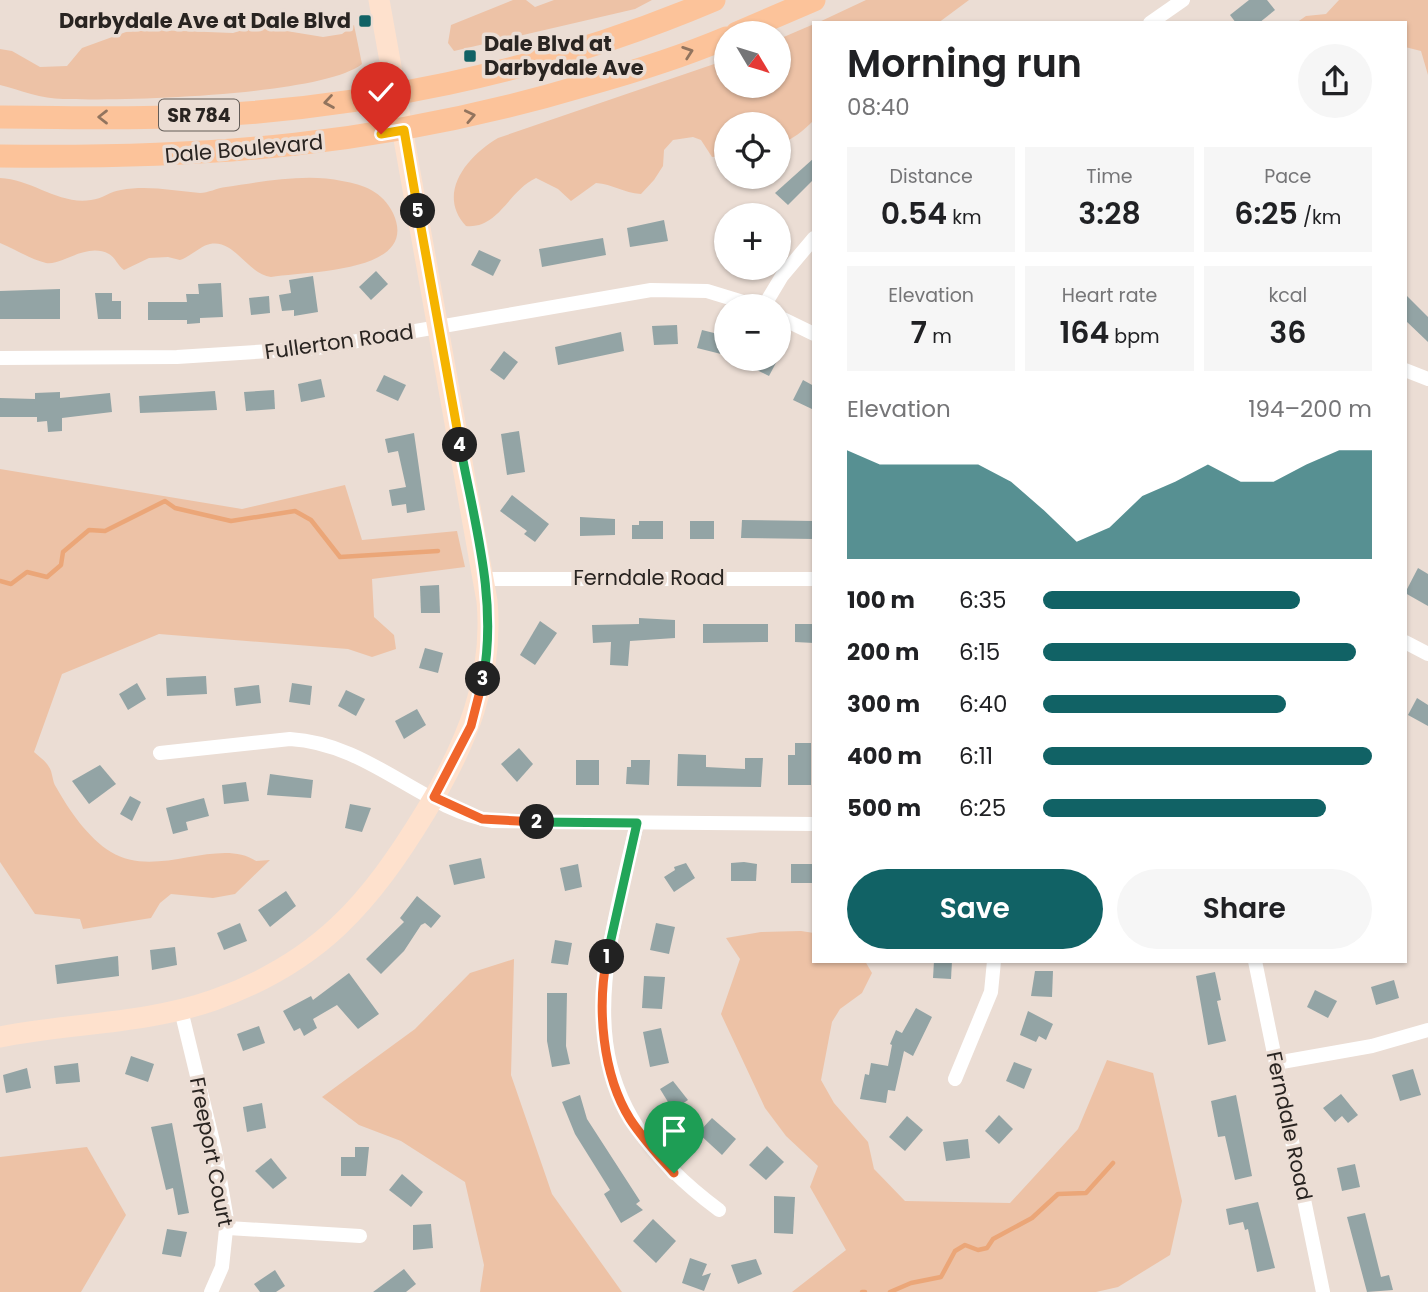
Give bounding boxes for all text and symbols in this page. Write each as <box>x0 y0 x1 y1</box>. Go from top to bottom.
place label: Darbydale Ave at Dale Blvd <box>59 6 351 35</box>
marker: Darbydale Ave at Dale Blvd <box>357 13 373 29</box>
north arrow <box>714 21 791 98</box>
map controls <box>714 21 791 371</box>
place label: Dale Blvd at Darbydale Ave <box>484 29 644 82</box>
text: Morning run <box>847 37 1082 90</box>
button: share <box>1298 44 1372 118</box>
one-way arrow <box>682 46 694 60</box>
marker: Dale Blvd at Darbydale Ave <box>462 48 478 64</box>
pin <box>351 62 411 134</box>
icon: check <box>362 73 400 111</box>
text: 08:40 <box>847 91 910 123</box>
one-way arrow <box>323 94 335 109</box>
road number: SR 784 <box>159 99 239 130</box>
one-way arrow <box>97 110 108 125</box>
one-way arrow <box>464 110 476 125</box>
button: locate <box>714 112 791 189</box>
street label: Dale Boulevard <box>164 127 324 170</box>
text: Distance <box>890 163 973 190</box>
text: Time <box>1086 163 1133 190</box>
text: Pace <box>1264 163 1311 190</box>
text: 0.54 <box>881 192 947 235</box>
text: 3:28 <box>1078 192 1141 235</box>
text: 6:25 <box>1234 192 1298 235</box>
pin: 5 <box>400 194 436 228</box>
text: 5 <box>411 197 424 224</box>
button: + <box>714 203 791 280</box>
text: km <box>947 204 982 231</box>
text: /km <box>1298 204 1341 231</box>
text: Elevation <box>888 282 974 309</box>
text: Heart rate <box>1062 282 1157 309</box>
text: kcal <box>1268 282 1307 309</box>
button: − <box>714 294 791 371</box>
text: 7 <box>911 311 927 354</box>
text: 164 <box>1059 311 1109 354</box>
text: 36 <box>1269 311 1306 354</box>
street label: Fullerton Road <box>263 317 415 366</box>
text: m <box>927 323 952 350</box>
text: bpm <box>1109 323 1160 350</box>
text: Elevation <box>847 393 951 425</box>
text: 194–200 m <box>1248 393 1372 425</box>
pin: 4 <box>442 428 477 462</box>
text: 4 <box>453 431 466 458</box>
street label: Ferndale Road <box>573 563 725 592</box>
text: 100 m <box>847 584 915 616</box>
text: 6:35 <box>959 584 1007 616</box>
text: 200 m <box>847 636 919 668</box>
text: 6:15 <box>959 636 1000 668</box>
pin: 3 <box>466 662 500 696</box>
text: 3 <box>477 665 488 692</box>
text: 300 m <box>847 688 920 720</box>
text: 6:40 <box>959 688 1007 720</box>
text: 400 m <box>847 740 922 772</box>
text: 6:11 <box>959 740 993 772</box>
text: 500 m <box>847 792 921 824</box>
text: 6:25 <box>959 792 1006 824</box>
pin: 2 <box>520 804 554 840</box>
text: 2 <box>531 808 542 835</box>
button: Save <box>847 869 1103 949</box>
button: Share <box>1117 869 1372 949</box>
pin: 1 <box>590 940 624 974</box>
text: 1 <box>603 943 610 970</box>
street label: Ferndale Road <box>1260 1049 1319 1203</box>
street label: Freeport Court <box>183 1075 240 1229</box>
pin <box>644 1101 704 1173</box>
icon: arrive <box>655 1112 693 1150</box>

